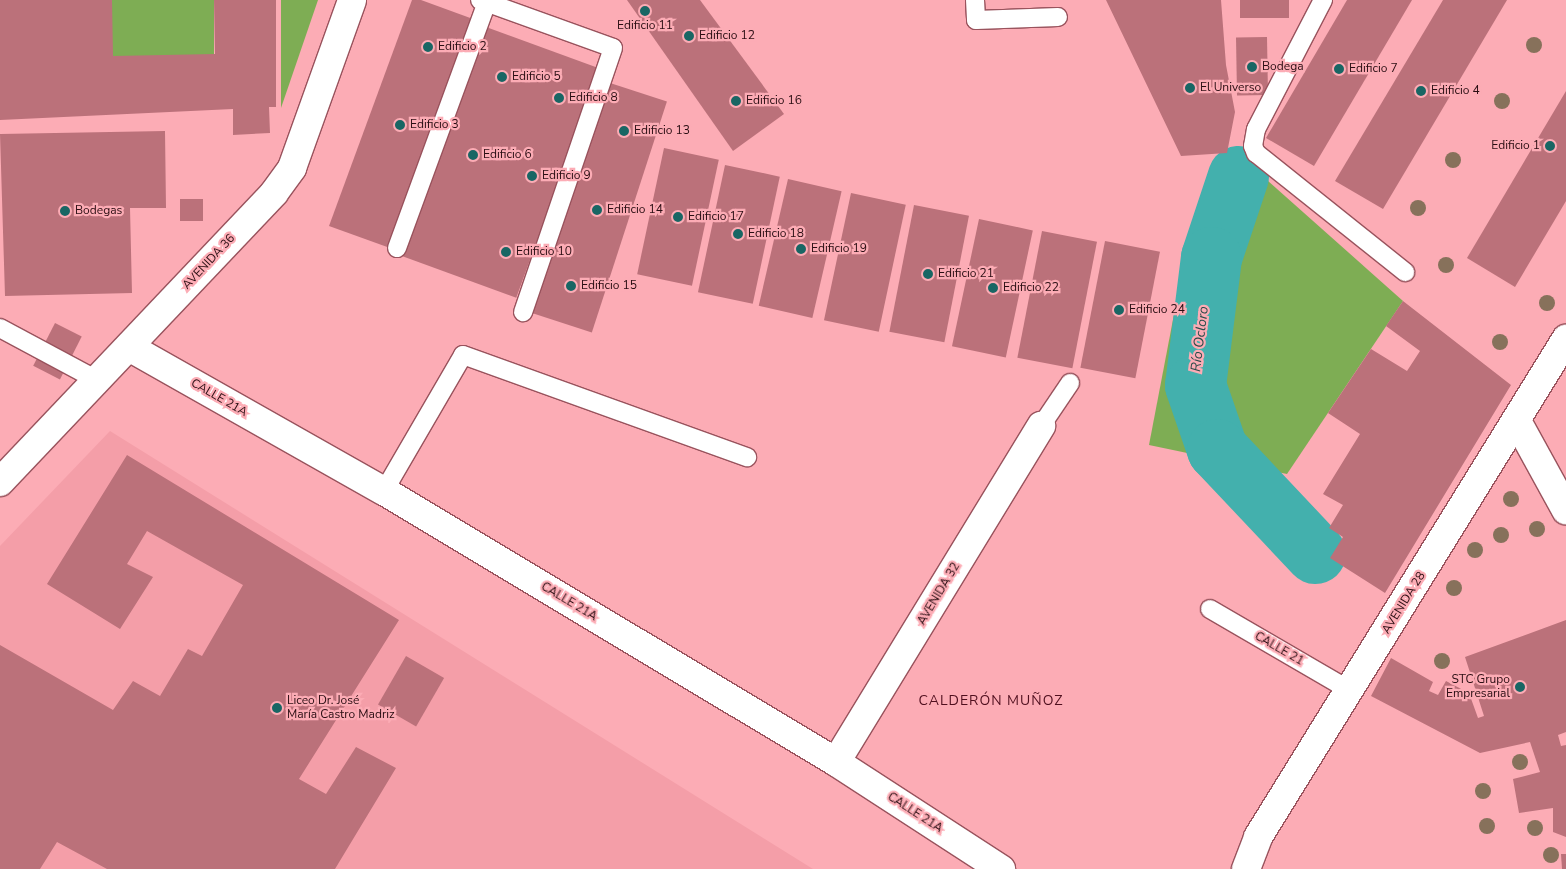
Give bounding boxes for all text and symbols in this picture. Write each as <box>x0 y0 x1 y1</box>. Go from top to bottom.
marker: Edificio 11 <box>639 5 651 17</box>
place label: Edificio 11 <box>617 19 673 33</box>
place label: Edificio 12 <box>699 29 755 43</box>
marker: Edificio 12 <box>683 30 695 42</box>
place label: Edificio 2 <box>438 40 487 54</box>
marker: Edificio 2 <box>422 41 434 53</box>
place label: Bodega <box>1262 60 1304 74</box>
marker: Bodega <box>1246 61 1258 73</box>
place label: Edificio 7 <box>1349 62 1398 76</box>
marker: Edificio 7 <box>1333 63 1345 75</box>
place label: Edificio 5 <box>512 70 561 84</box>
marker: Edificio 5 <box>496 71 508 83</box>
place label: El Universo <box>1200 81 1261 95</box>
marker: El Universo <box>1184 82 1196 94</box>
place label: Edificio 4 <box>1431 84 1480 98</box>
marker: Edificio 4 <box>1415 85 1427 97</box>
place label: Edificio 8 <box>569 91 618 105</box>
marker: Edificio 8 <box>553 92 565 104</box>
place label: Edificio 16 <box>746 94 802 108</box>
marker: Edificio 16 <box>730 95 742 107</box>
place label: Edificio 3 <box>410 118 459 132</box>
marker: Edificio 3 <box>394 119 406 131</box>
place label: Edificio 13 <box>634 124 690 138</box>
marker: Edificio 13 <box>618 125 630 137</box>
place label: Edificio 1 <box>1491 139 1540 153</box>
marker: Edificio 1 <box>1544 140 1556 152</box>
place label: Edificio 6 <box>483 148 532 162</box>
marker: Edificio 6 <box>467 149 479 161</box>
place label: Edificio 9 <box>542 169 591 183</box>
marker: Edificio 9 <box>526 170 538 182</box>
place label: Edificio 14 <box>607 203 663 217</box>
place label: Bodegas <box>75 204 122 218</box>
marker: Edificio 14 <box>591 204 603 216</box>
marker: Bodegas <box>59 205 71 217</box>
place label: Edificio 17 <box>688 210 744 224</box>
marker: Edificio 17 <box>672 211 684 223</box>
place label: Edificio 18 <box>748 227 804 241</box>
marker: Edificio 18 <box>732 228 744 240</box>
street label: AVENIDA 36 <box>180 231 238 293</box>
place label: Edificio 19 <box>811 242 867 256</box>
marker: Edificio 19 <box>795 243 807 255</box>
place label: Edificio 10 <box>516 245 572 259</box>
marker: Edificio 10 <box>500 246 512 258</box>
place label: Edificio 21 <box>938 267 994 281</box>
marker: Edificio 21 <box>922 268 934 280</box>
place label: Edificio 15 <box>581 279 637 293</box>
marker: Edificio 15 <box>565 280 577 292</box>
place label: Edificio 22 <box>1003 281 1059 295</box>
marker: Edificio 22 <box>987 282 999 294</box>
place label: Edificio 24 <box>1129 303 1185 317</box>
marker: Edificio 24 <box>1113 304 1125 316</box>
water label: Río Ocloro <box>1188 305 1212 373</box>
street label: CALLE 21A <box>188 376 250 420</box>
street label: AVENIDA 32 <box>915 560 963 628</box>
street label: AVENIDA 28 <box>1379 569 1429 637</box>
street label: CALLE 21A <box>538 580 600 624</box>
street label: CALLE 21 <box>1252 629 1306 669</box>
place label: STC Grupo Empresarial <box>1446 673 1510 701</box>
marker: STC Grupo Empresarial <box>1514 681 1526 693</box>
district label: CALDERÓN MUÑOZ <box>917 693 1065 709</box>
place label: Liceo Dr. José María Castro Madriz <box>287 694 395 722</box>
marker: Liceo Dr. José María Castro Madriz <box>271 702 283 714</box>
street label: CALLE 21A <box>885 790 945 836</box>

